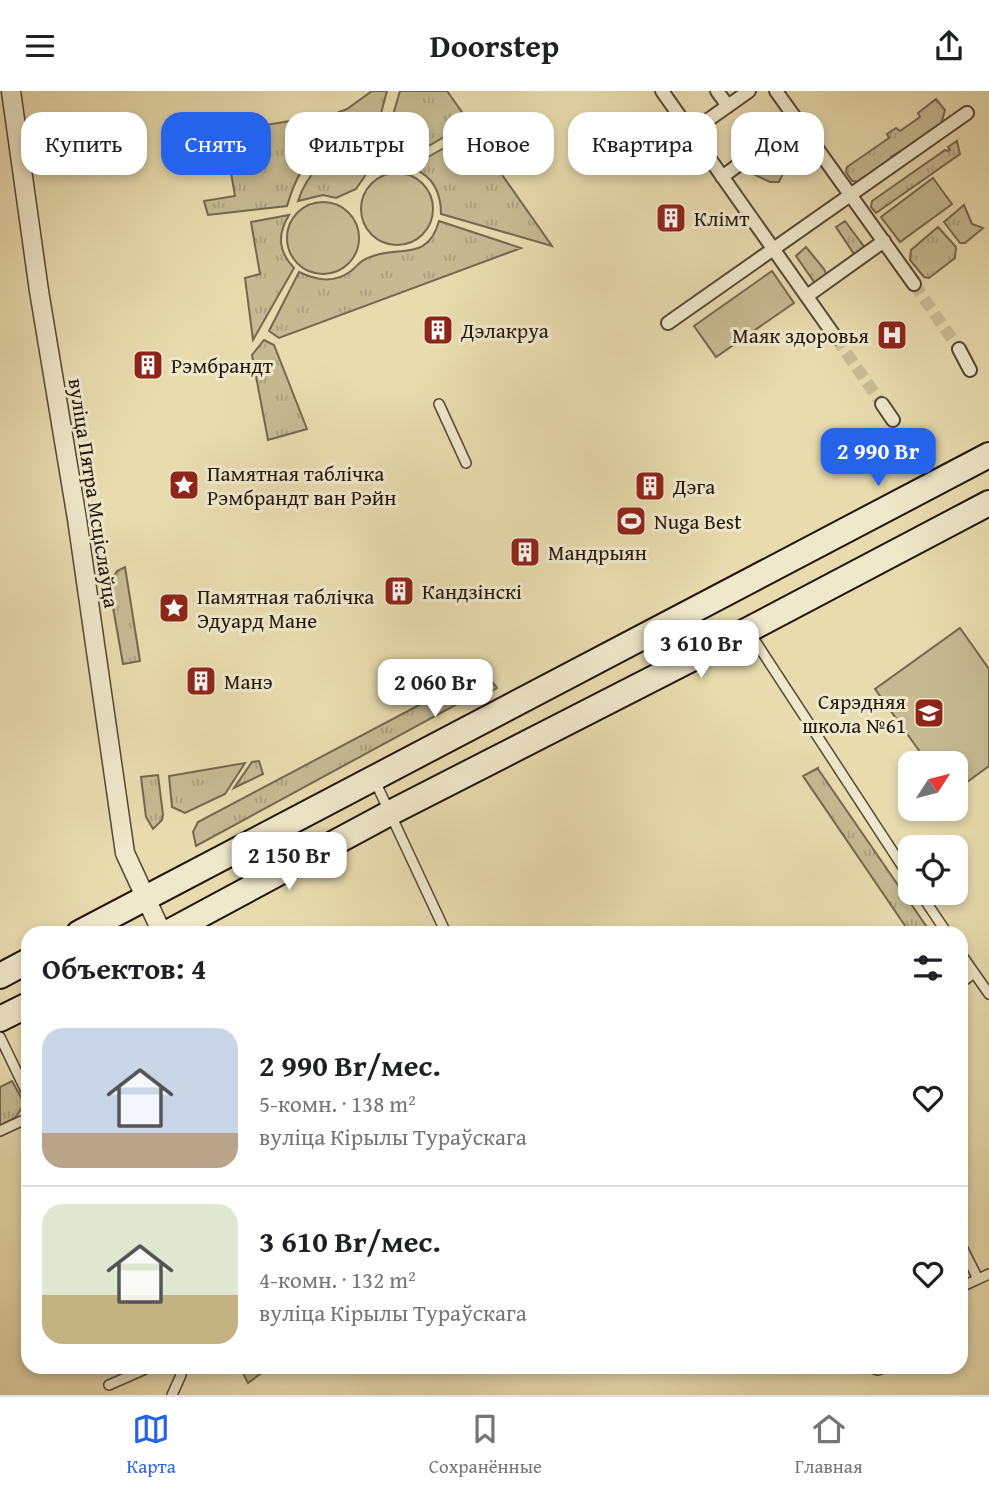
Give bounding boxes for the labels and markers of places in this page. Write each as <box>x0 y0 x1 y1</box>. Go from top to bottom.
building icon: Клімт <box>654 201 688 235</box>
place label: Клімт <box>694 203 750 234</box>
building icon: Дэлакруа <box>421 313 455 347</box>
place label: Дэлакруа <box>460 315 549 346</box>
hospital icon: Маяк здоровья <box>875 318 909 352</box>
place label: Маяк здоровья <box>732 320 869 351</box>
building icon: Рэмбрандт <box>131 348 165 382</box>
place label: Рэмбрандт <box>171 350 273 381</box>
pin: 2 990 Br <box>806 429 950 488</box>
place label: Памятная таблічка Рэмбрандт ван Рэйн <box>207 458 396 513</box>
place icon: Памятная таблічка Рэмбрандт ван Рэйн <box>167 468 201 502</box>
building icon: Дэга <box>633 469 667 503</box>
place label: Дэга <box>672 471 715 502</box>
sports icon: Nuga Best <box>614 504 648 538</box>
place label: Nuga Best <box>654 506 742 537</box>
building icon: Мандрыян <box>508 535 542 569</box>
place label: Мандрыян <box>548 537 647 568</box>
building icon: Кандзінскі <box>382 574 416 608</box>
place label: Кандзінскі <box>422 576 522 607</box>
place label: Памятная таблічка Эдуард Мане <box>197 581 374 636</box>
place icon: Памятная таблічка Эдуард Мане <box>157 591 191 625</box>
pin: 3 610 Br <box>629 621 773 680</box>
pin: 2 060 Br <box>363 659 507 719</box>
building icon: Манэ <box>184 664 218 698</box>
place label: Манэ <box>224 666 273 697</box>
place label: Сярэдняя школа №61 <box>802 686 906 741</box>
school or university icon: Сярэдняя школа №61 <box>912 696 946 730</box>
pin: 2 150 Br <box>217 833 361 892</box>

